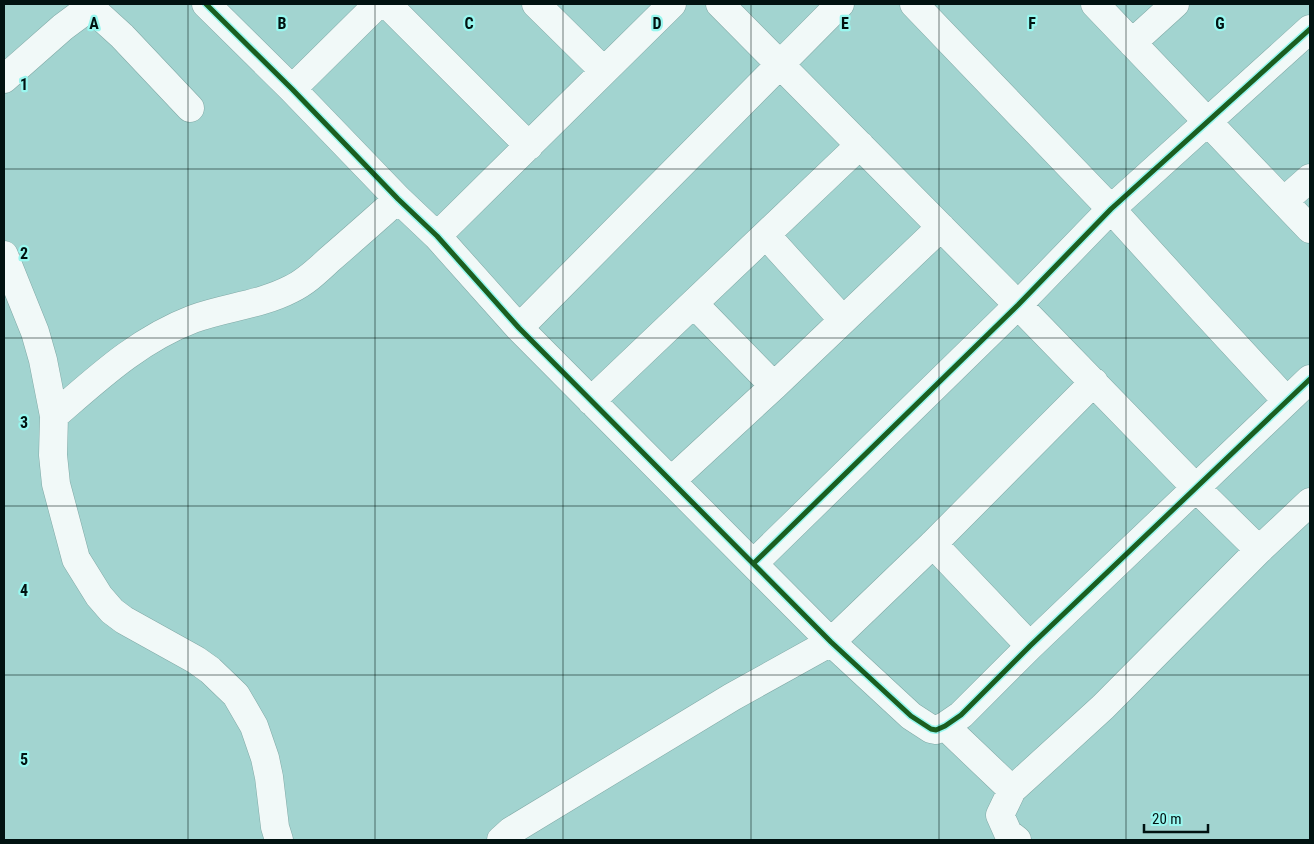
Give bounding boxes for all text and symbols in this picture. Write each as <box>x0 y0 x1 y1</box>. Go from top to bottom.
text: A <box>89 14 99 33</box>
text: B <box>278 14 287 33</box>
text: C <box>464 14 474 33</box>
text: D <box>652 14 662 33</box>
text: E <box>841 14 849 33</box>
text: F <box>1028 14 1036 33</box>
text: G <box>1215 14 1225 33</box>
text: 1 <box>20 75 28 94</box>
text: 2 <box>20 244 28 263</box>
text: 3 <box>20 413 28 432</box>
text: 4 <box>20 581 28 600</box>
text: 5 <box>20 750 28 769</box>
scale bar <box>1144 802 1208 834</box>
text: 20 m <box>1152 810 1182 828</box>

